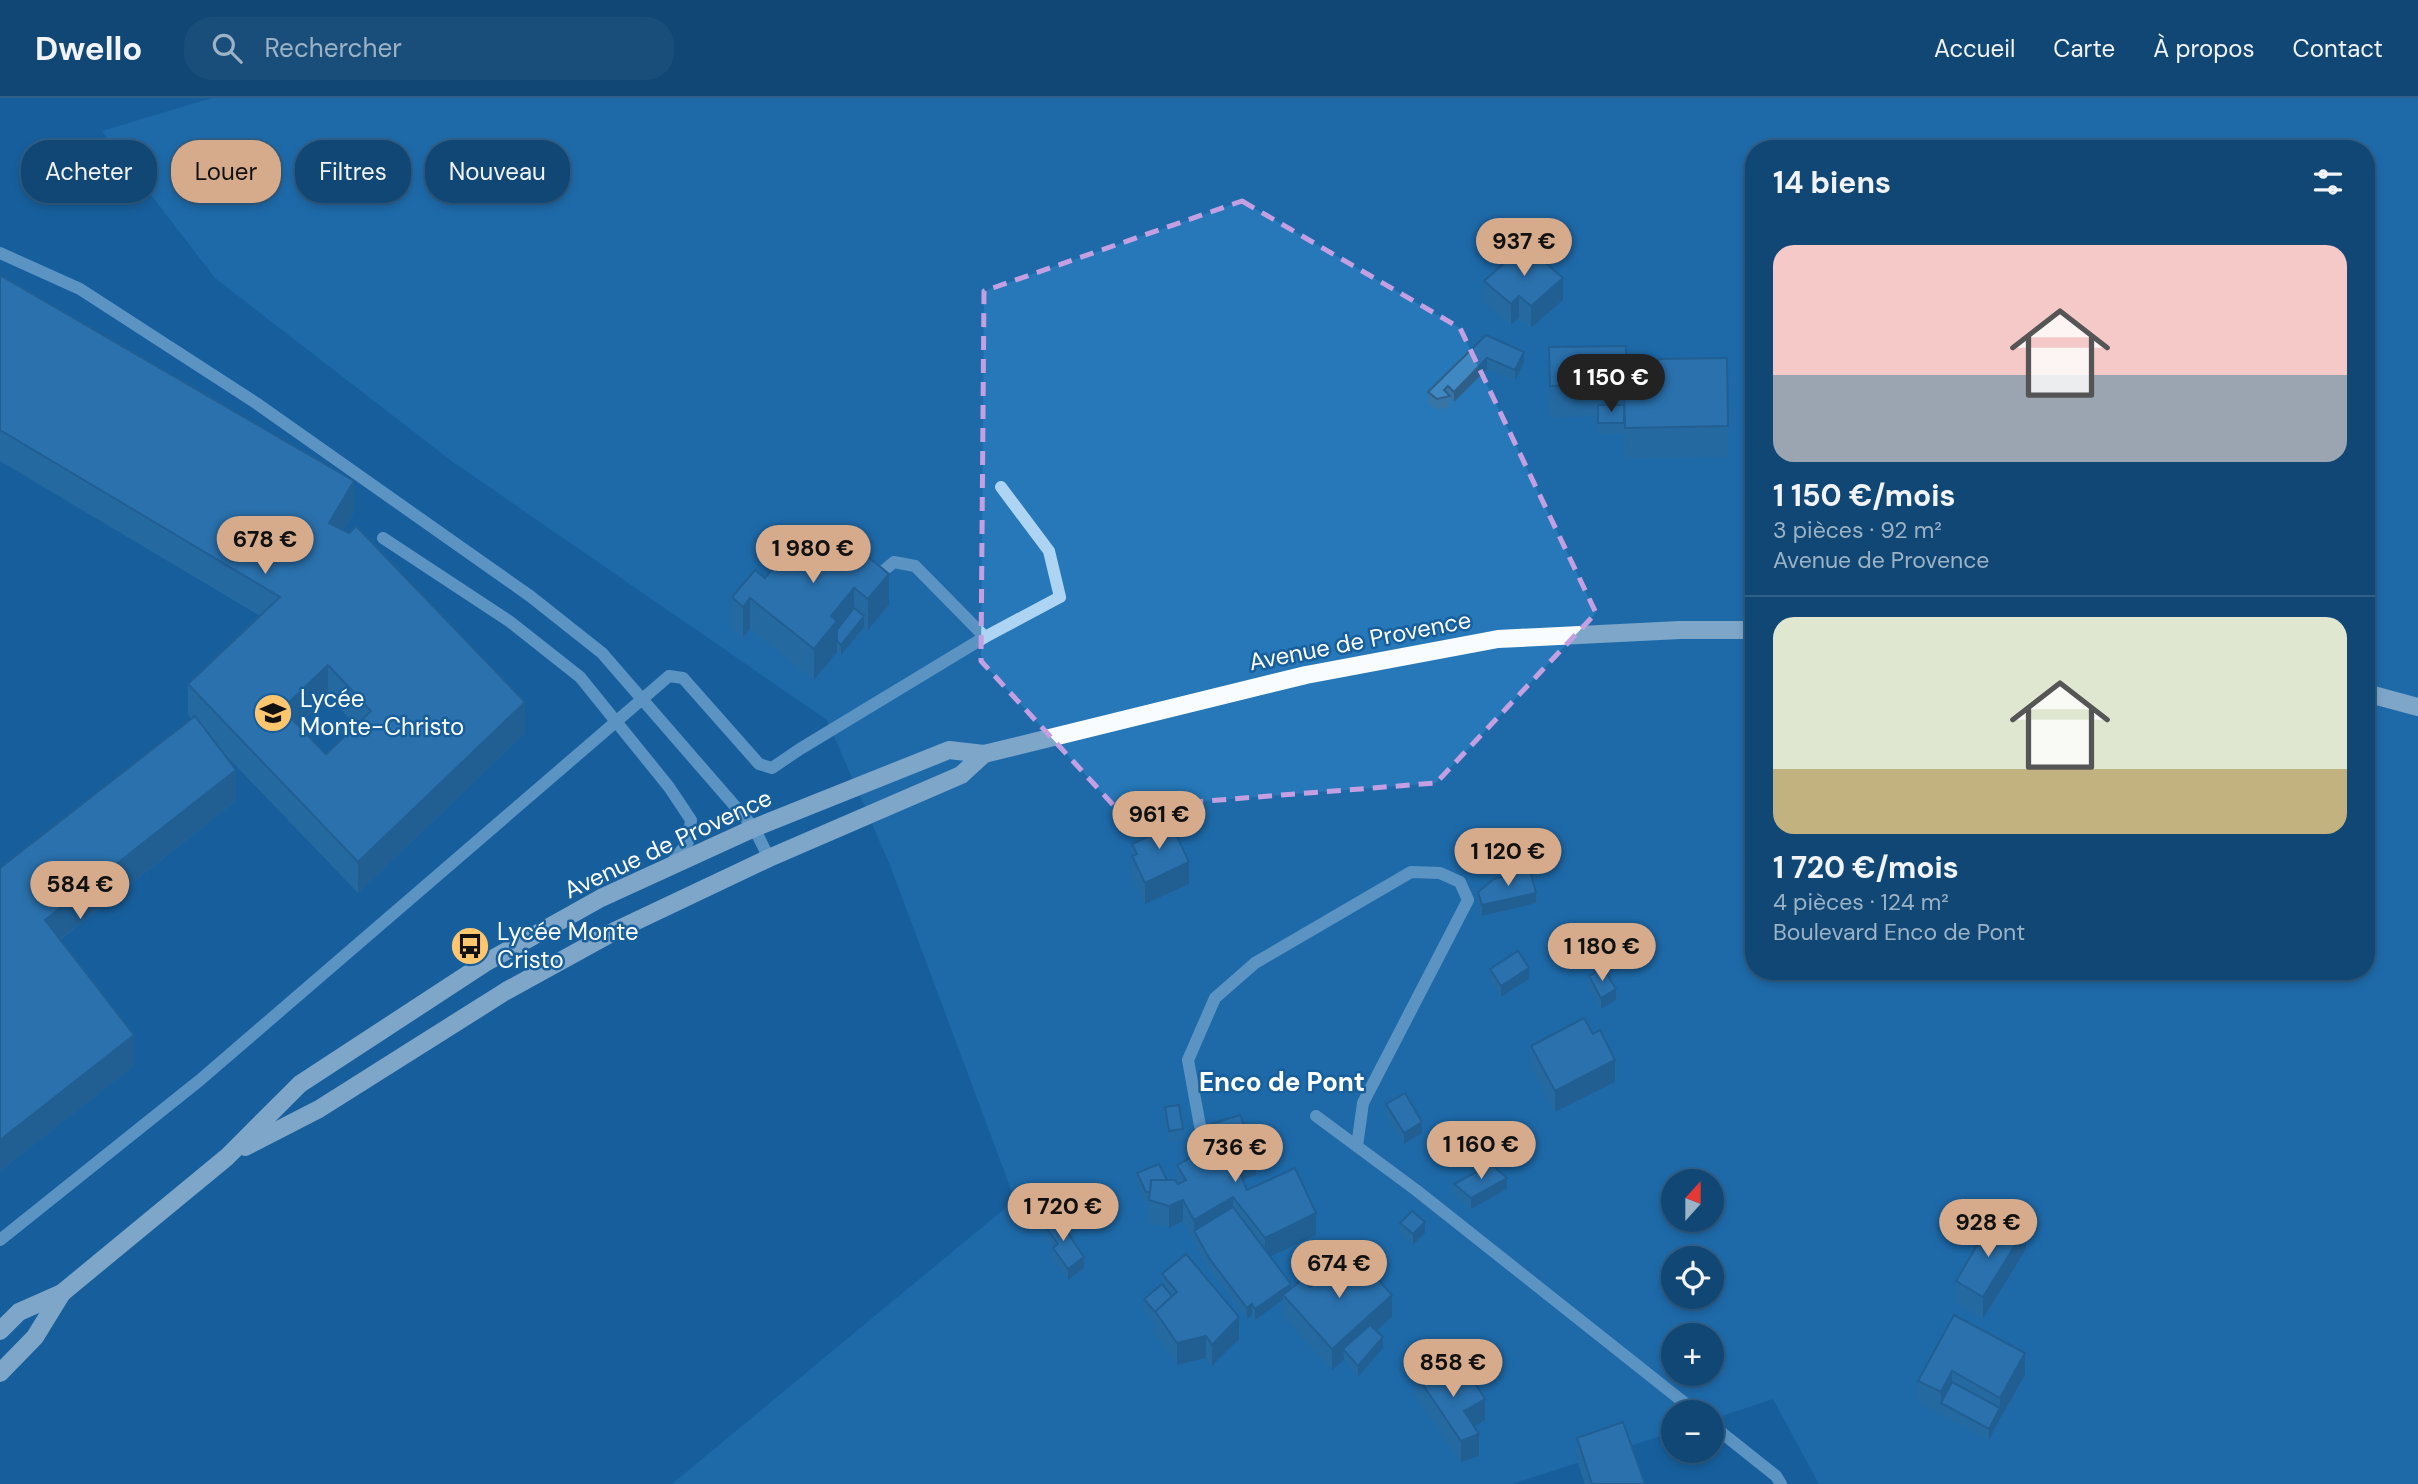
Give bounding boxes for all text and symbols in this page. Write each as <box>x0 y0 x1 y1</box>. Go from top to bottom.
search box <box>184 17 674 80</box>
text: Dwello <box>35 27 142 70</box>
icon: search <box>208 29 246 67</box>
text: Rechercher <box>264 31 402 65</box>
text: Accueil <box>1934 33 2015 64</box>
text: Carte <box>2053 33 2115 64</box>
text: À propos <box>2153 33 2255 64</box>
text: Contact <box>2293 33 2383 64</box>
chip: Acheter <box>21 140 157 203</box>
chip: Louer <box>171 140 281 203</box>
chip: Filtres <box>295 140 411 203</box>
chip: Nouveau <box>425 140 570 203</box>
text: 14 biens <box>1773 163 1891 202</box>
icon: filters <box>2309 163 2347 201</box>
pin: 937 € <box>1475 218 1573 278</box>
text: 937 € <box>1492 226 1556 256</box>
icon: home <box>1997 290 2123 416</box>
pin: 1 150 € <box>1546 354 1676 414</box>
text: 1 150 € <box>1573 362 1649 392</box>
text: 1 150 €/mois <box>1773 476 1955 515</box>
text: 3 pièces · 92 m² <box>1773 515 1942 545</box>
pin: 678 € <box>216 517 314 576</box>
text: 678 € <box>233 524 297 554</box>
pin: 1 980 € <box>748 526 878 585</box>
text: 1 980 € <box>772 533 854 563</box>
text: Avenue de Provence <box>1773 545 1989 575</box>
street label: Avenue de Provence <box>1246 604 1474 677</box>
icon: home <box>1997 662 2123 788</box>
place label: Lycée Monte-Christo <box>300 683 464 742</box>
school or university icon: Lycée Monte-Christo <box>252 692 294 734</box>
street label: Avenue de Provence <box>559 782 777 905</box>
pin: 961 € <box>1110 792 1208 851</box>
text: 961 € <box>1128 799 1190 829</box>
pin: 1 120 € <box>1443 828 1573 888</box>
text: 1 120 € <box>1470 836 1546 866</box>
text: 1 720 €/mois <box>1773 848 1959 887</box>
pin: 584 € <box>31 862 129 921</box>
text: 584 € <box>46 869 114 899</box>
text: 4 pièces · 124 m² <box>1773 887 1949 917</box>
place label: Lycée Monte Cristo <box>497 916 639 975</box>
text: Boulevard Enco de Pont <box>1773 917 2025 947</box>
pin: 1 180 € <box>1537 924 1667 983</box>
bus stop icon: Lycée Monte Cristo <box>449 925 491 967</box>
text: 1 180 € <box>1564 931 1640 961</box>
district label: Enco de Pont <box>1199 1065 1365 1099</box>
pin: 1 160 € <box>1416 1122 1546 1181</box>
pin: 736 € <box>1186 1124 1284 1184</box>
text: 1 160 € <box>1443 1129 1519 1159</box>
text: 736 € <box>1203 1132 1267 1162</box>
north arrow <box>1661 1169 1724 1232</box>
map controls <box>1661 1169 1724 1463</box>
pin: 1 720 € <box>998 1184 1128 1243</box>
text: 1 720 € <box>1024 1191 1102 1221</box>
pin: 928 € <box>1939 1200 2037 1259</box>
text: 928 € <box>1955 1207 2021 1237</box>
pin: 674 € <box>1290 1240 1388 1300</box>
button: locate <box>1661 1246 1724 1309</box>
text: 674 € <box>1307 1248 1371 1278</box>
button: + <box>1661 1323 1724 1386</box>
pin: 858 € <box>1404 1340 1502 1399</box>
text: 858 € <box>1420 1347 1487 1377</box>
button: − <box>1661 1400 1724 1463</box>

